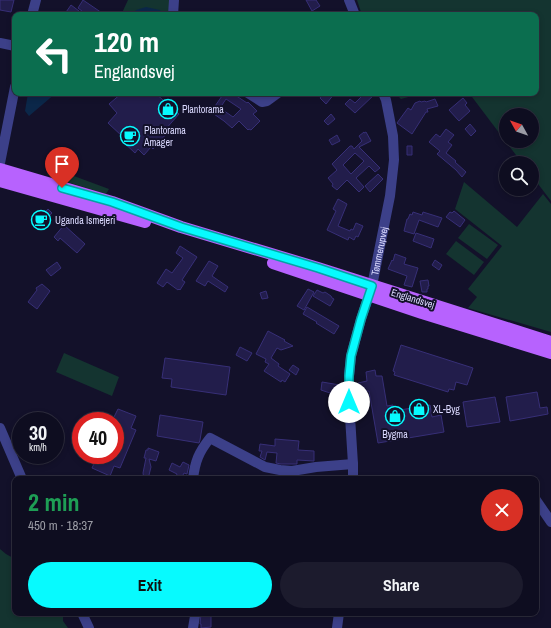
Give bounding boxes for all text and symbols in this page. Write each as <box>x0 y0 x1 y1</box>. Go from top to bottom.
text: 120 m <box>94 23 159 61</box>
icon: left <box>28 28 80 80</box>
text: Englandsvej <box>94 59 174 84</box>
shop icon: Plantorama <box>157 98 179 120</box>
place label: Plantorama <box>182 103 224 116</box>
north arrow <box>499 108 539 148</box>
map controls <box>499 108 539 196</box>
place label: Plantorama Amager <box>143 124 186 149</box>
cafe icon: Plantorama Amager <box>119 125 141 147</box>
pin <box>45 147 79 188</box>
icon: arrive <box>51 153 73 175</box>
button: search <box>499 156 539 196</box>
cafe icon: Uganda Ismejeri <box>30 209 52 231</box>
place label: Uganda Ismejeri <box>55 214 115 227</box>
street label: Tømmerupvej <box>368 226 391 277</box>
street label: Englandsvej <box>390 286 436 311</box>
position arrow <box>328 381 370 423</box>
shop icon: XL-Byg <box>408 398 430 420</box>
place label: XL-Byg <box>433 403 460 416</box>
shop icon: Bygma <box>384 405 406 427</box>
speed limit sign: 40 <box>72 412 124 464</box>
text: 30 <box>29 419 47 446</box>
place label: Bygma <box>382 428 408 441</box>
text: km/h <box>29 441 47 454</box>
text: 2 min <box>28 486 79 518</box>
button: close <box>481 489 523 531</box>
text: 450 m · 18:37 <box>28 517 93 534</box>
button: Exit <box>28 562 272 608</box>
button: Share <box>280 562 523 608</box>

